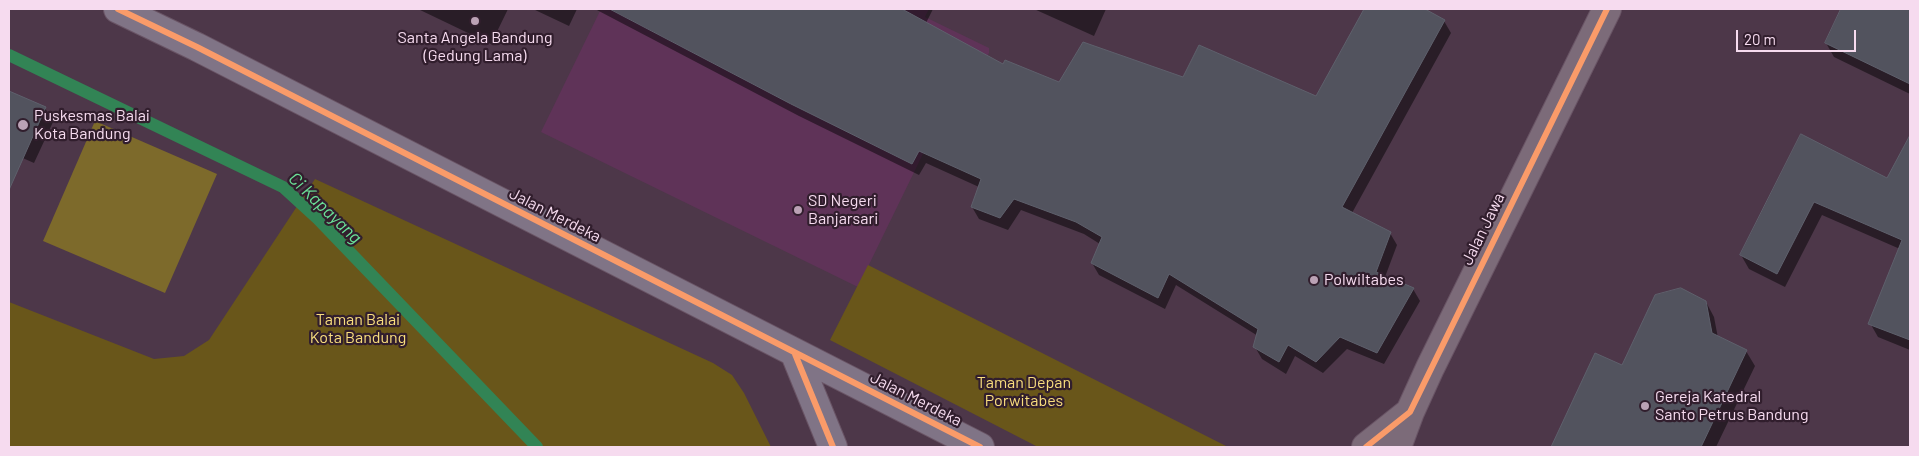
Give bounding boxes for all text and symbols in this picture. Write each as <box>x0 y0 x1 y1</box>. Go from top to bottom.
marker: Santa Angela Bandung (Gedung Lama) <box>469 15 481 27</box>
scale bar <box>1739 20 1859 52</box>
place label: Santa Angela Bandung (Gedung Lama) <box>398 28 552 66</box>
text: 20 m <box>1744 30 1776 48</box>
place label: Puskesmas Balai Kota Bandung <box>34 106 150 144</box>
marker: Puskesmas Balai Kota Bandung <box>16 118 30 132</box>
water label: Ci Kapayang <box>284 168 366 248</box>
street label: Jalan Merdeka <box>506 184 604 246</box>
street label: Jalan Jawa <box>1457 190 1509 268</box>
place label: SD Negeri Banjarsari <box>808 191 878 229</box>
marker: SD Negeri Banjarsari <box>792 204 804 216</box>
place label: Polwiltabes <box>1324 270 1404 290</box>
marker: Polwiltabes <box>1308 274 1320 286</box>
park label: Taman Balai Kota Bandung <box>310 310 406 348</box>
street label: Jalan Merdeka <box>867 368 965 430</box>
park label: Taman Depan Porwitabes <box>977 373 1071 411</box>
place label: Gereja Katedral Santo Petrus Bandung <box>1655 387 1808 425</box>
marker: Gereja Katedral Santo Petrus Bandung <box>1639 400 1651 412</box>

